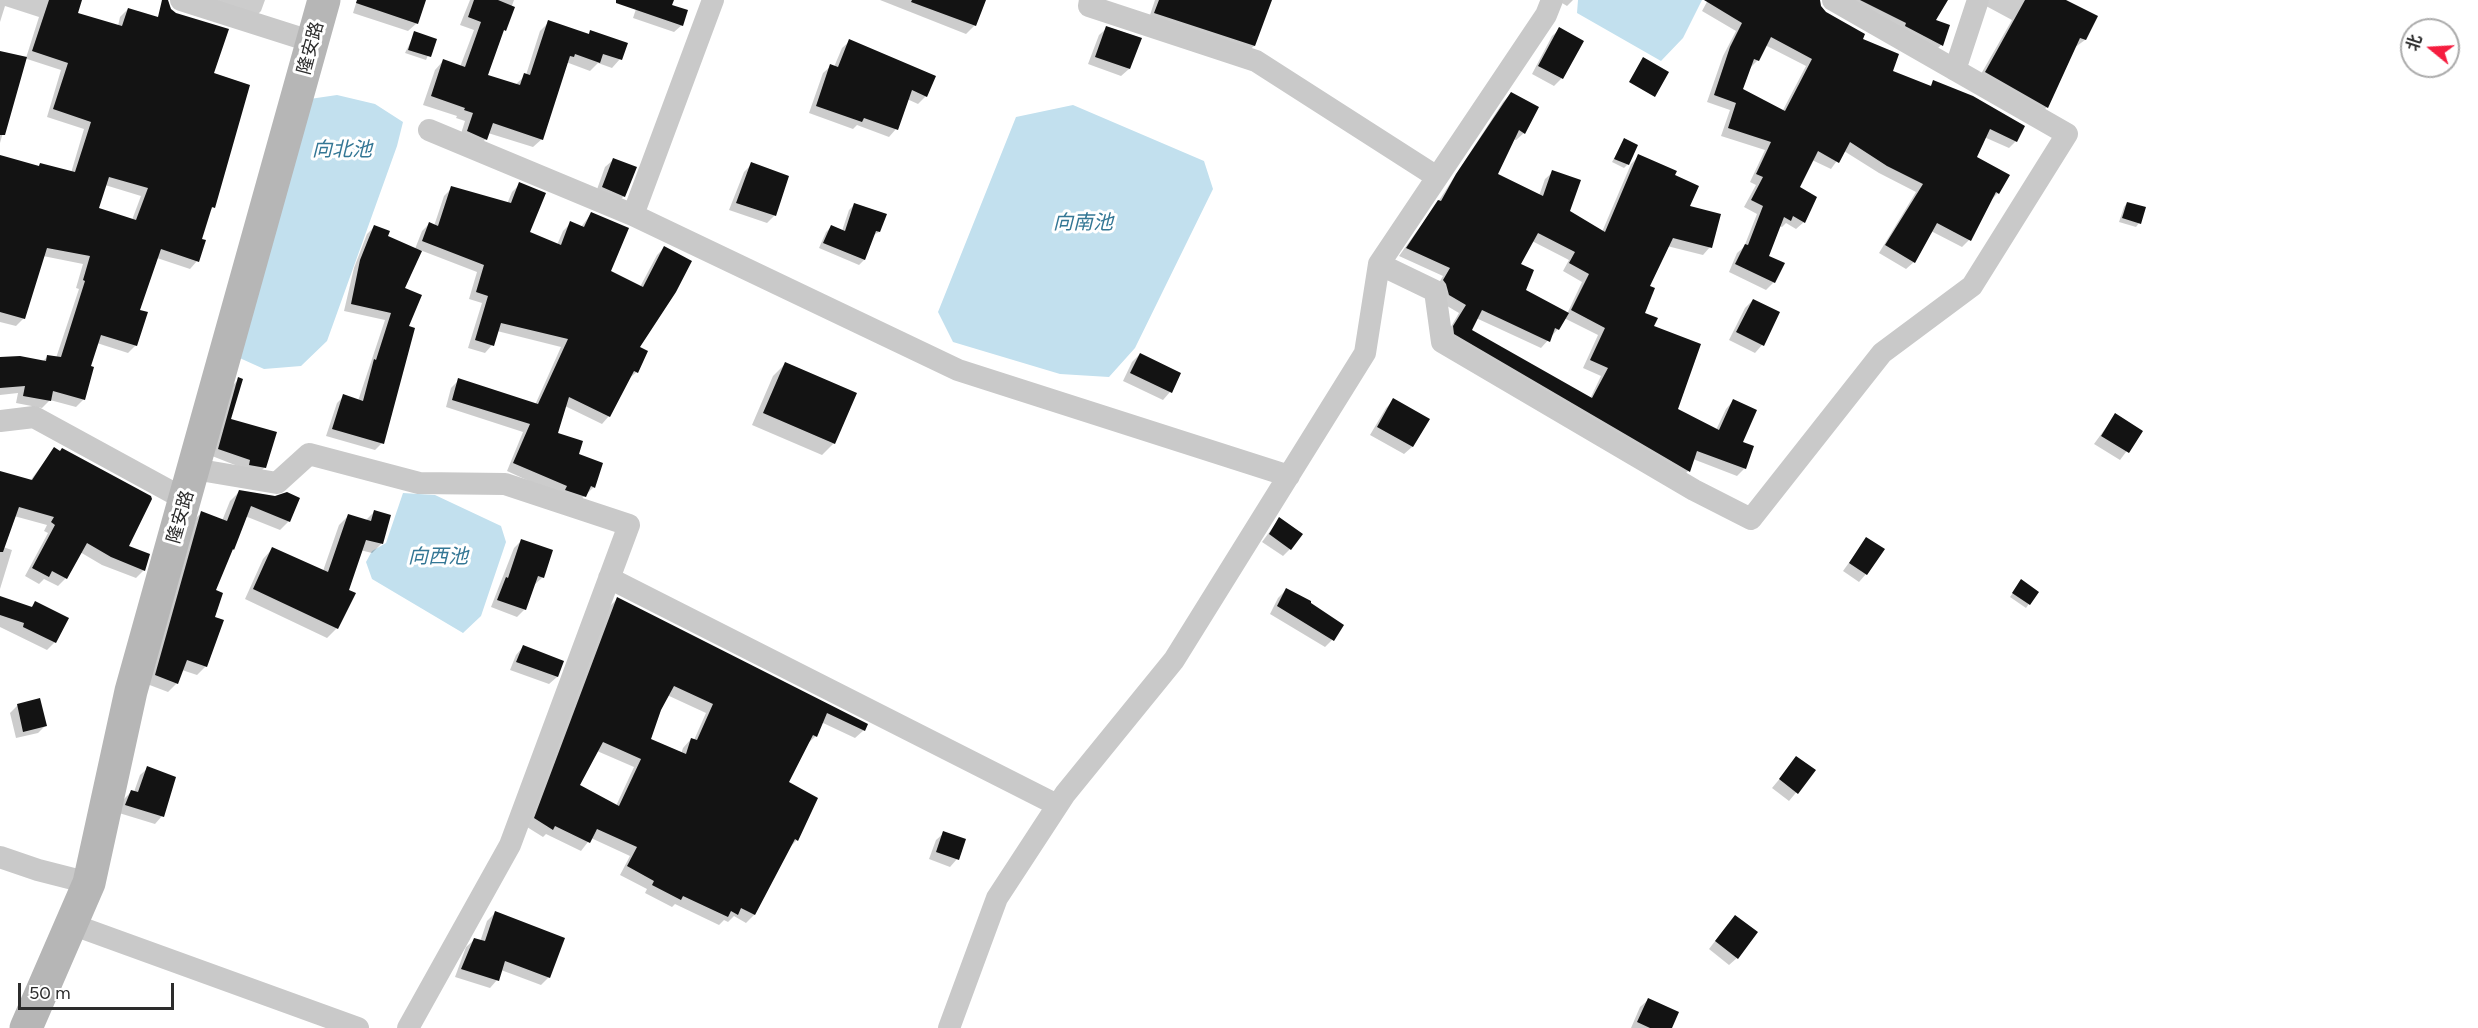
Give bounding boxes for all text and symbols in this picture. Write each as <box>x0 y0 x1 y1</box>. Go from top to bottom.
north arrow <box>2400 18 2460 78</box>
street label: 隆安路 <box>294 19 328 77</box>
text: 北 <box>2403 32 2426 53</box>
water label: 向北池 <box>312 138 372 162</box>
water label: 向南池 <box>1053 211 1113 235</box>
street label: 隆安路 <box>163 488 199 546</box>
water label: 向西池 <box>408 545 468 569</box>
scale bar <box>21 971 177 1009</box>
text: 50 m <box>29 982 71 1004</box>

